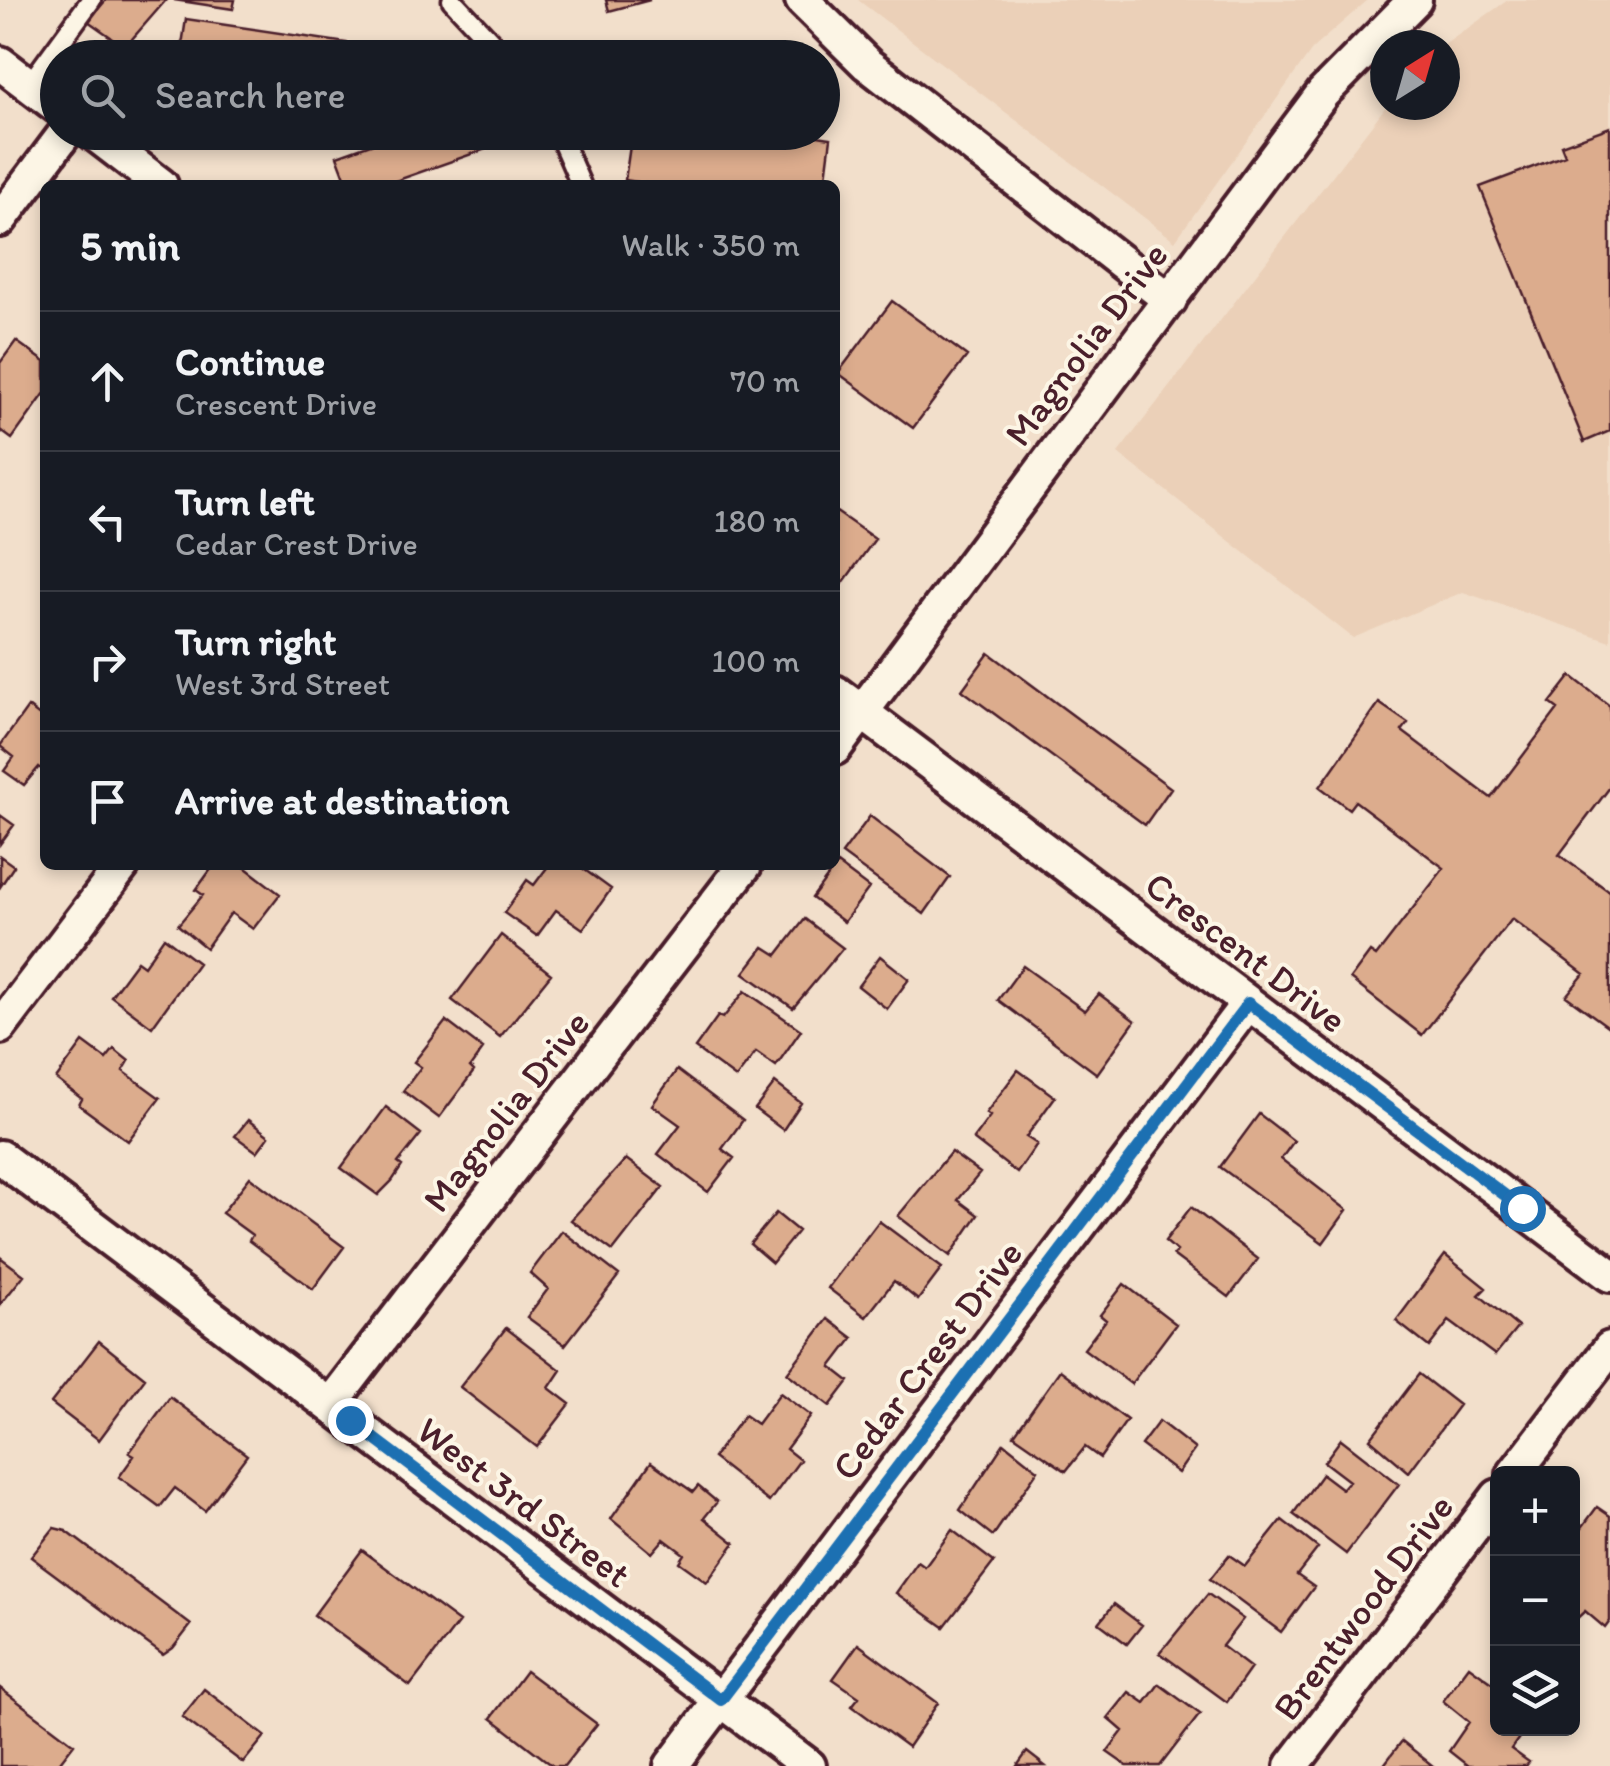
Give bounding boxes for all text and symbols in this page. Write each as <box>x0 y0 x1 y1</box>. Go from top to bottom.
north arrow <box>1370 30 1460 120</box>
search box <box>40 40 840 150</box>
icon: search <box>75 68 130 123</box>
text: Search here <box>155 72 346 118</box>
text: 5 min <box>80 220 180 271</box>
text: Walk · 350 m <box>622 226 800 264</box>
street label: Magnolia Drive <box>994 233 1178 455</box>
text: Continue <box>175 339 325 385</box>
icon: ahead <box>80 354 135 409</box>
text: 70 m <box>730 362 800 400</box>
text: Crescent Drive <box>175 385 377 423</box>
text: Turn left <box>175 479 315 525</box>
icon: left <box>80 494 135 549</box>
text: 180 m <box>714 502 800 540</box>
text: Cedar Crest Drive <box>175 525 418 563</box>
text: Turn right <box>175 619 337 665</box>
icon: right <box>80 634 135 689</box>
text: 100 m <box>712 642 800 680</box>
text: West 3rd Street <box>175 665 390 703</box>
icon: arrive <box>80 774 135 829</box>
text: Arrive at destination <box>175 778 510 824</box>
street label: Crescent Drive <box>1136 861 1356 1043</box>
street label: Magnolia Drive <box>413 1001 599 1221</box>
route start <box>1500 1186 1546 1232</box>
street label: Cedar Crest Drive <box>822 1231 1032 1489</box>
route end <box>328 1398 374 1444</box>
street label: West 3rd Street <box>408 1407 640 1597</box>
map controls <box>1490 1466 1580 1736</box>
button: + <box>1490 1466 1580 1556</box>
street label: Brentwood Drive <box>1263 1485 1463 1729</box>
button: − <box>1490 1556 1580 1646</box>
button: layers <box>1490 1646 1580 1736</box>

